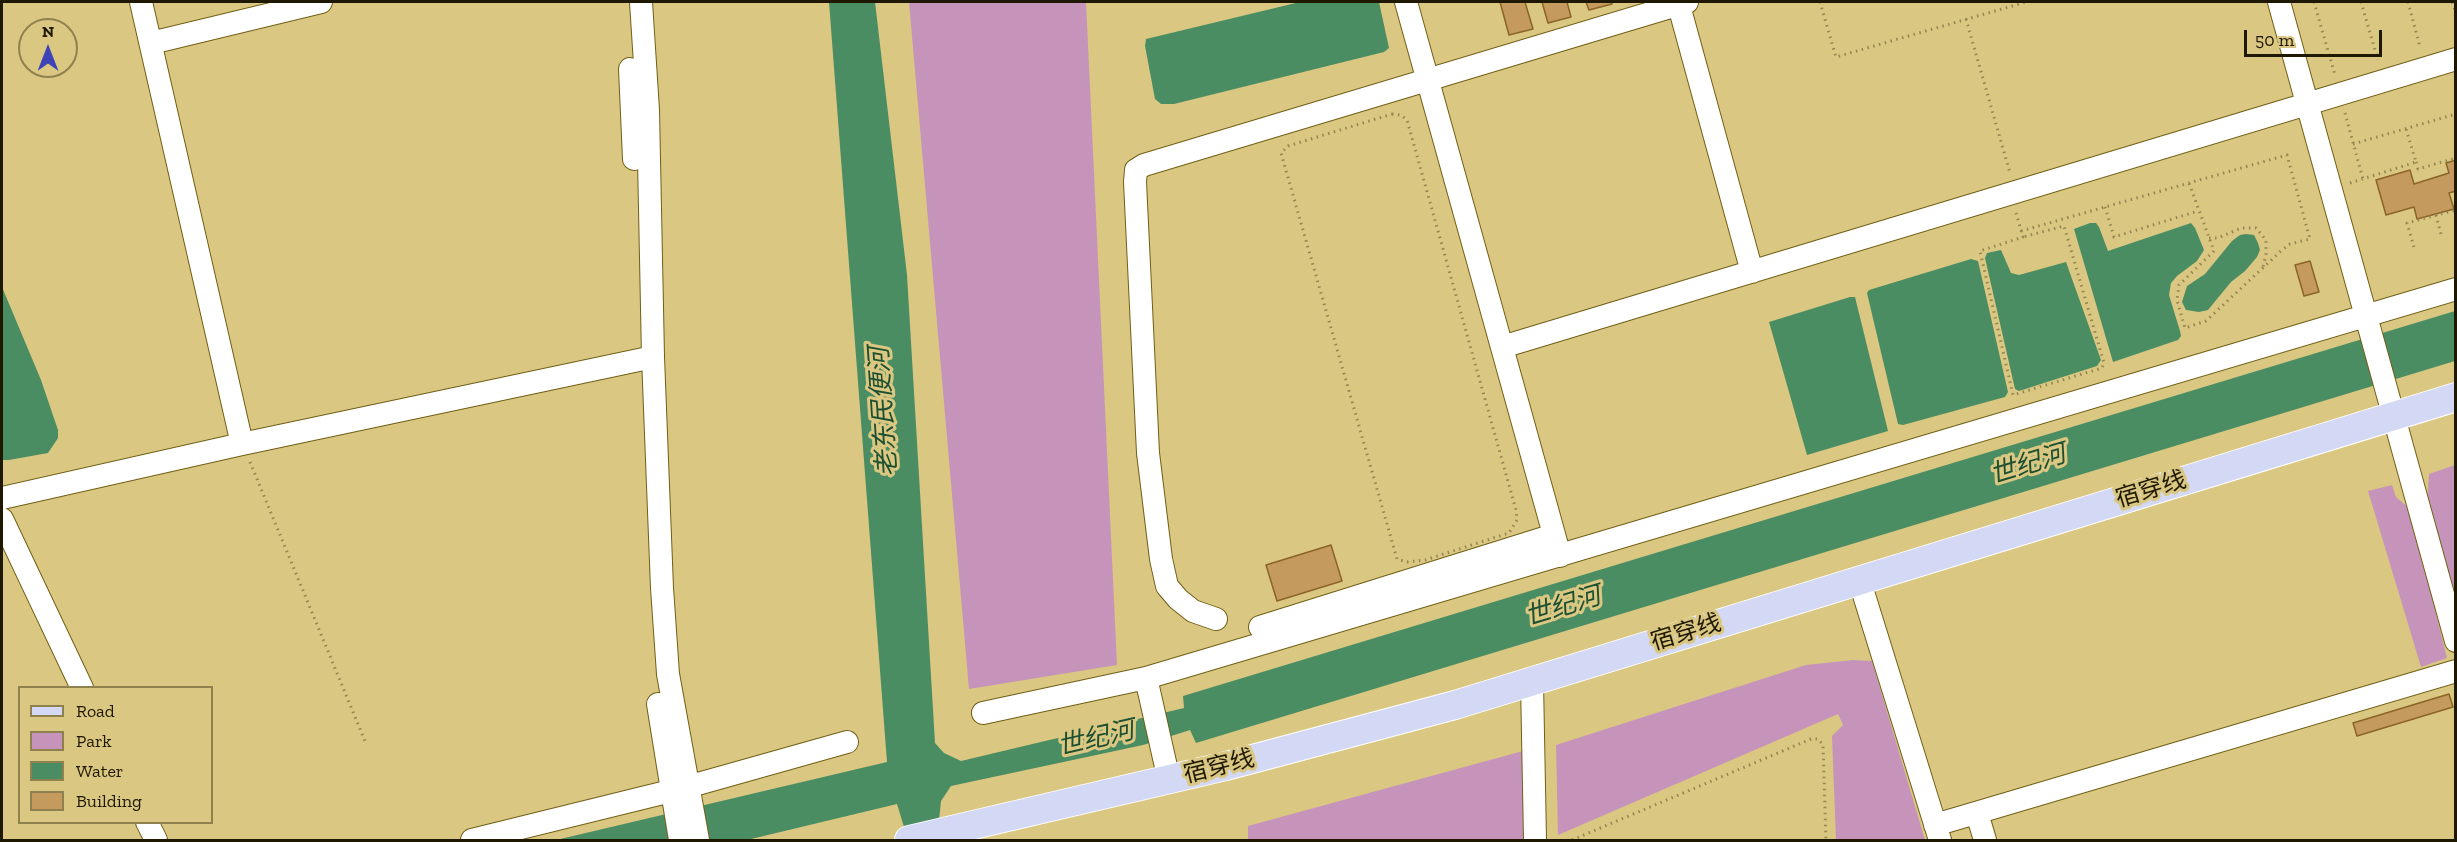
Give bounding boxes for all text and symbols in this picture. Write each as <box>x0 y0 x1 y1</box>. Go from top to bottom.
north arrow <box>18 18 78 78</box>
scale bar <box>2247 18 2385 56</box>
text: N <box>42 22 54 41</box>
text: 50 m <box>2255 29 2294 51</box>
water label: 老东民便河 <box>864 346 904 478</box>
water label: 世纪河 <box>1986 439 2070 491</box>
street label: 宿穿线 <box>2112 466 2190 514</box>
water label: 世纪河 <box>1521 581 1605 633</box>
street label: 宿穿线 <box>1647 609 1725 657</box>
legend <box>18 686 213 824</box>
text: Road <box>76 700 115 722</box>
water label: 世纪河 <box>1054 715 1138 763</box>
text: Park <box>76 730 112 752</box>
street label: 宿穿线 <box>1181 744 1257 790</box>
text: Water <box>76 760 123 782</box>
text: Building <box>76 790 142 812</box>

